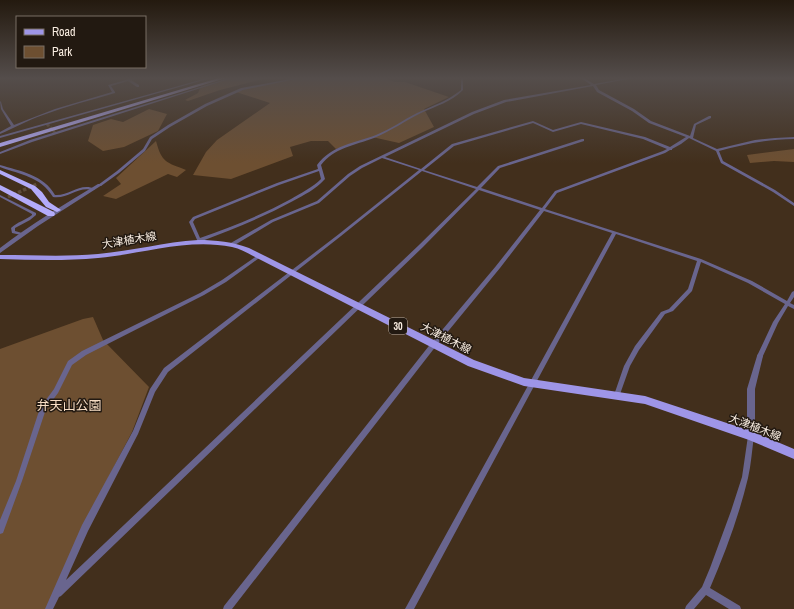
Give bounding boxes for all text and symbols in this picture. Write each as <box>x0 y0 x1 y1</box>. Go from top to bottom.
legend <box>16 16 146 68</box>
text: Road <box>52 24 76 40</box>
text: Park <box>52 44 72 60</box>
street label: 大津植木線 <box>101 229 157 251</box>
road number: 30 <box>389 318 407 334</box>
street label: 大津植木線 <box>418 319 474 357</box>
park label: 弁天山公園 <box>36 397 102 414</box>
street label: 大津植木線 <box>727 411 783 443</box>

